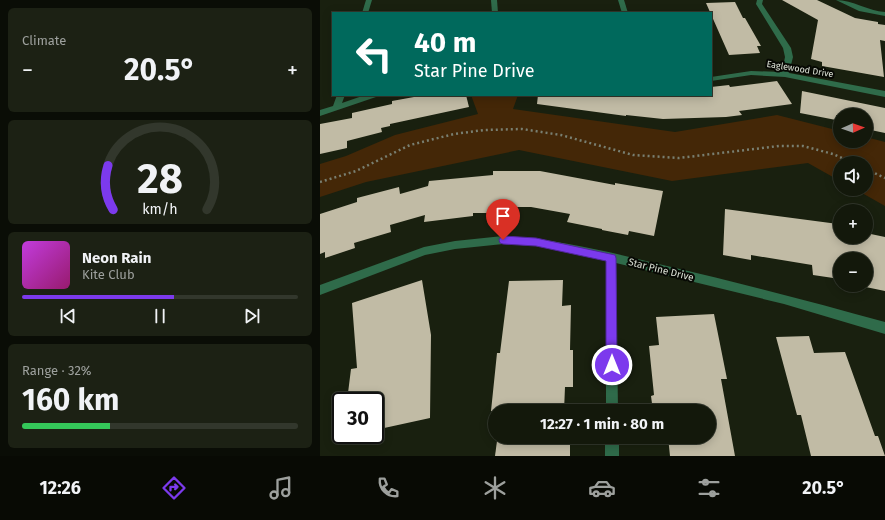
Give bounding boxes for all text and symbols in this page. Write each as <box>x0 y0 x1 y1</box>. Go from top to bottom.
text: 40 m <box>414 26 477 59</box>
icon: left <box>348 28 400 80</box>
text: Climate <box>22 33 66 48</box>
text: 20.5° <box>124 52 196 88</box>
text: − <box>22 57 33 84</box>
text: + <box>287 57 298 84</box>
street label: Eaglewood Drive <box>766 59 834 79</box>
text: Star Pine Drive <box>414 60 535 82</box>
north arrow <box>833 108 873 148</box>
map controls <box>833 108 873 292</box>
text: 28 <box>137 154 183 204</box>
button: sound <box>833 156 873 196</box>
pin <box>486 199 520 240</box>
text: km/h <box>142 201 178 218</box>
button: + <box>833 204 873 244</box>
icon: arrive <box>492 205 514 227</box>
text: Neon Rain <box>82 249 151 267</box>
button: − <box>833 252 873 292</box>
street label: Star Pine Drive <box>627 256 695 284</box>
text: Kite Club <box>82 267 135 282</box>
icon: previous <box>57 305 79 327</box>
icon: pause <box>149 305 171 327</box>
icon: next <box>241 305 263 327</box>
position arrow <box>591 344 633 386</box>
text: Range · 32% <box>22 363 92 378</box>
text: 160 km <box>22 382 119 418</box>
speed limit sign: 30 <box>332 392 384 444</box>
text: 12:27 · 1 min · 80 m <box>540 415 664 433</box>
icon: directions <box>160 474 188 502</box>
icon: music <box>267 474 295 502</box>
icon: phone <box>374 474 402 502</box>
icon: climate <box>481 474 509 502</box>
icon: car <box>588 474 616 502</box>
icon: filters <box>695 474 723 502</box>
text: 12:26 <box>40 477 81 499</box>
text: 20.5° <box>802 477 845 499</box>

